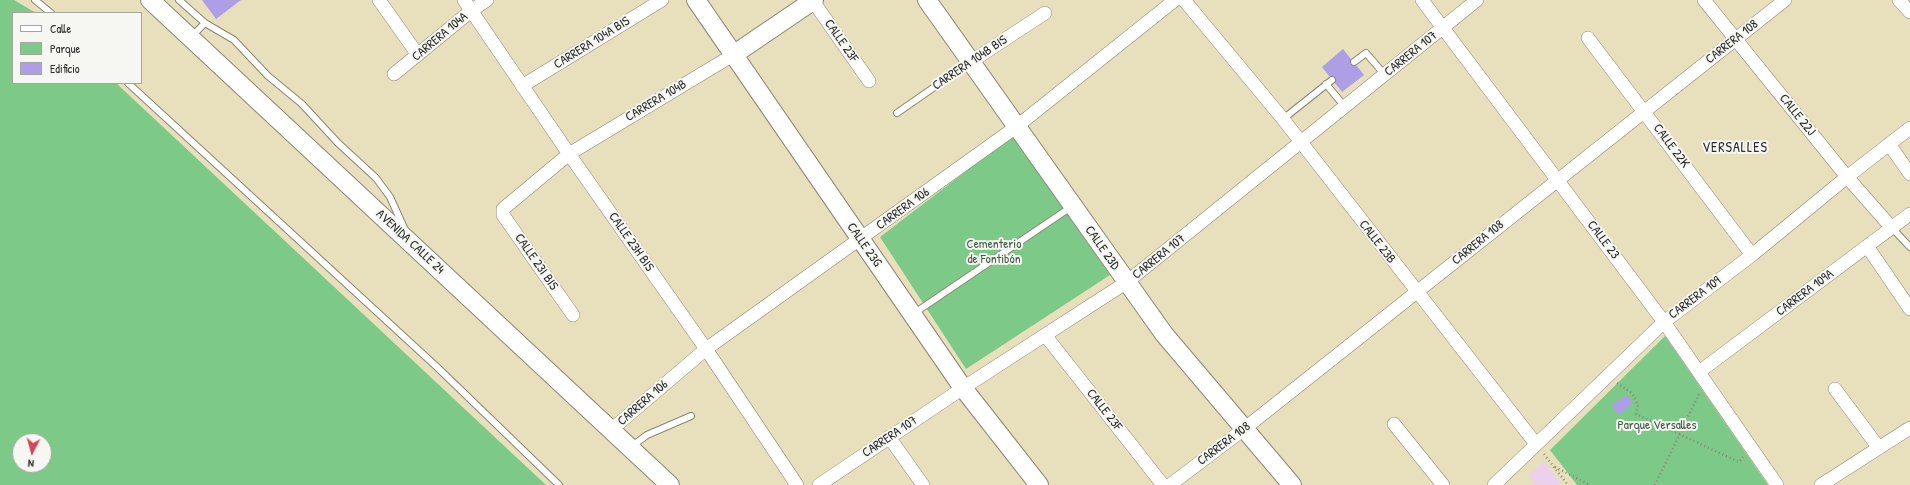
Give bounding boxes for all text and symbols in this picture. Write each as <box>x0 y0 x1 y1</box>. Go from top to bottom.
street label: CARRERA 104A <box>409 9 471 65</box>
legend <box>12 12 142 84</box>
street label: CARRERA 104A BIS <box>551 13 633 73</box>
street label: CALLE 23F <box>821 17 861 65</box>
street label: CARRERA 108 <box>1703 17 1761 67</box>
text: Calle <box>50 20 71 37</box>
street label: CARRERA 107 <box>1382 28 1440 80</box>
street label: CARRERA 104B BIS <box>930 32 1010 94</box>
text: Parque <box>50 40 80 57</box>
text: Edificio <box>50 60 80 77</box>
street label: CARRERA 104B <box>623 77 689 125</box>
street label: CALLE 22J <box>1776 91 1818 139</box>
street label: CALLE 22K <box>1649 121 1693 171</box>
district label: VERSALLES <box>1702 140 1768 156</box>
street label: CARRERA 106 <box>873 184 933 234</box>
street label: AVENIDA CALLE 24 <box>373 206 447 278</box>
street label: CALLE 23H BIS <box>605 209 657 275</box>
street label: CALLE 23B <box>1355 217 1399 267</box>
street label: CARRERA 108 <box>1449 217 1507 269</box>
street label: CALLE 23 <box>1584 218 1622 262</box>
street label: CALLE 23G <box>843 220 885 270</box>
street label: CALLE 23D <box>1081 223 1123 273</box>
street label: CALLE 23I BIS <box>511 231 561 293</box>
street label: CARRERA 107 <box>1130 231 1188 283</box>
park label: Cementerio de Fontibón <box>967 237 1021 268</box>
street label: CARRERA 109A <box>1773 266 1837 320</box>
street label: CARRERA 109 <box>1666 273 1724 323</box>
street label: CARRERA 106 <box>614 377 672 429</box>
street label: CALLE 23F <box>1083 386 1125 434</box>
street label: CARRERA 107 <box>859 413 921 461</box>
park label: Parque Versalles <box>1617 418 1697 434</box>
street label: CARRERA 108 <box>1194 419 1254 469</box>
north arrow <box>12 433 52 473</box>
text: N <box>27 457 35 471</box>

